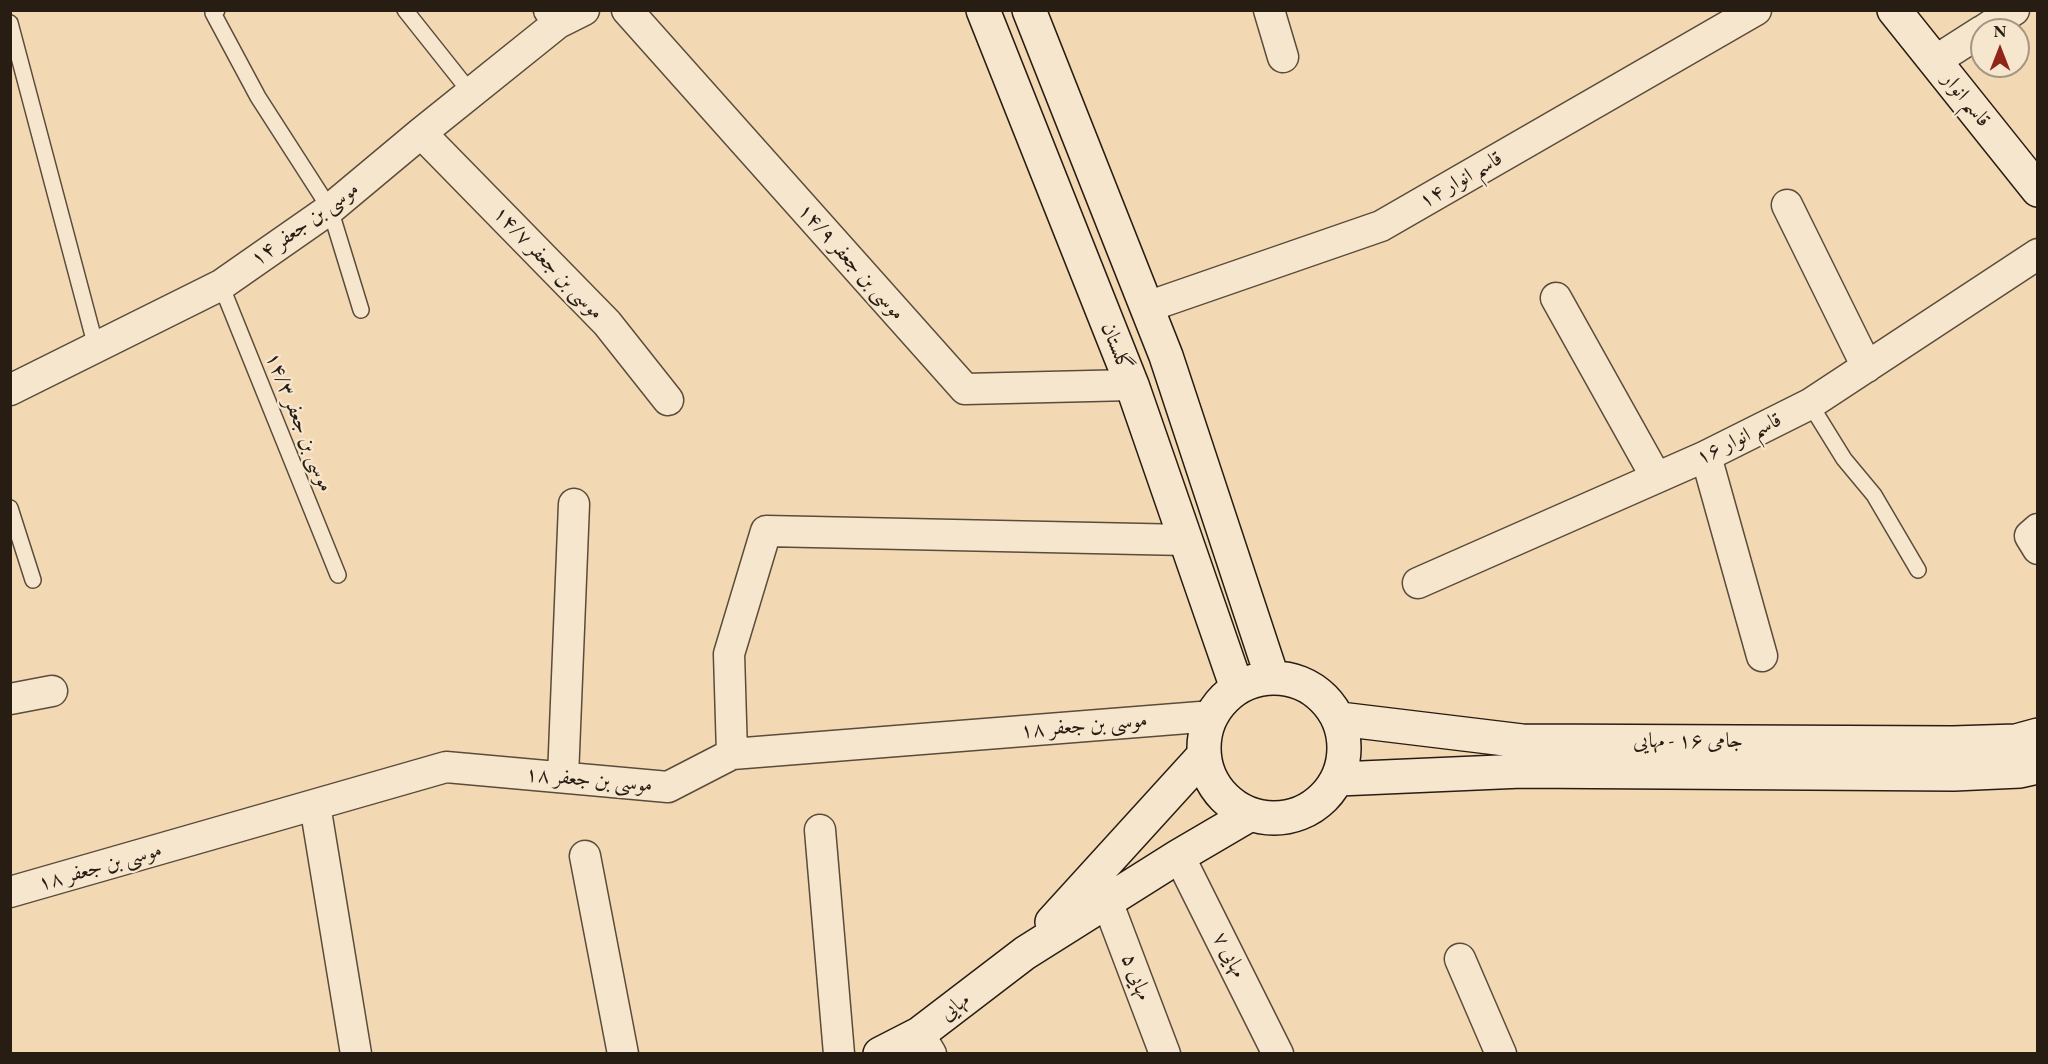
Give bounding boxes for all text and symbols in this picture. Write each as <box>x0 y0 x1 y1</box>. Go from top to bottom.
north arrow <box>1970 18 2030 78</box>
text: N <box>1994 21 2006 42</box>
street label: قاسم انوار <box>1936 68 1996 132</box>
street label: قاسم انوار ۱۴ <box>1415 146 1507 214</box>
street label: موسی بن جعفر ۱۴ <box>246 176 364 272</box>
street label: موسی بن جعفر ۱۴/۹ <box>792 199 910 325</box>
street label: موسی بن جعفر ۱۴/۷ <box>488 201 608 325</box>
street label: گلستان <box>1095 319 1137 375</box>
street label: موسی بن جعفر ۱۴/۳ <box>260 349 338 495</box>
street label: قاسم انوار ۱۶ <box>1692 408 1786 470</box>
street label: موسی بن جعفر ۱۸ <box>1019 708 1149 744</box>
street label: جامی ۱۶ - مهایی <box>1633 728 1743 754</box>
street label: موسی بن جعفر ۱۸ <box>524 762 654 798</box>
street label: موسی بن جعفر ۱۸ <box>35 837 165 897</box>
street label: مهایی ۷ <box>1207 928 1251 982</box>
street label: مهایی ۵ <box>1116 950 1156 1004</box>
street label: مهایی <box>935 987 975 1027</box>

